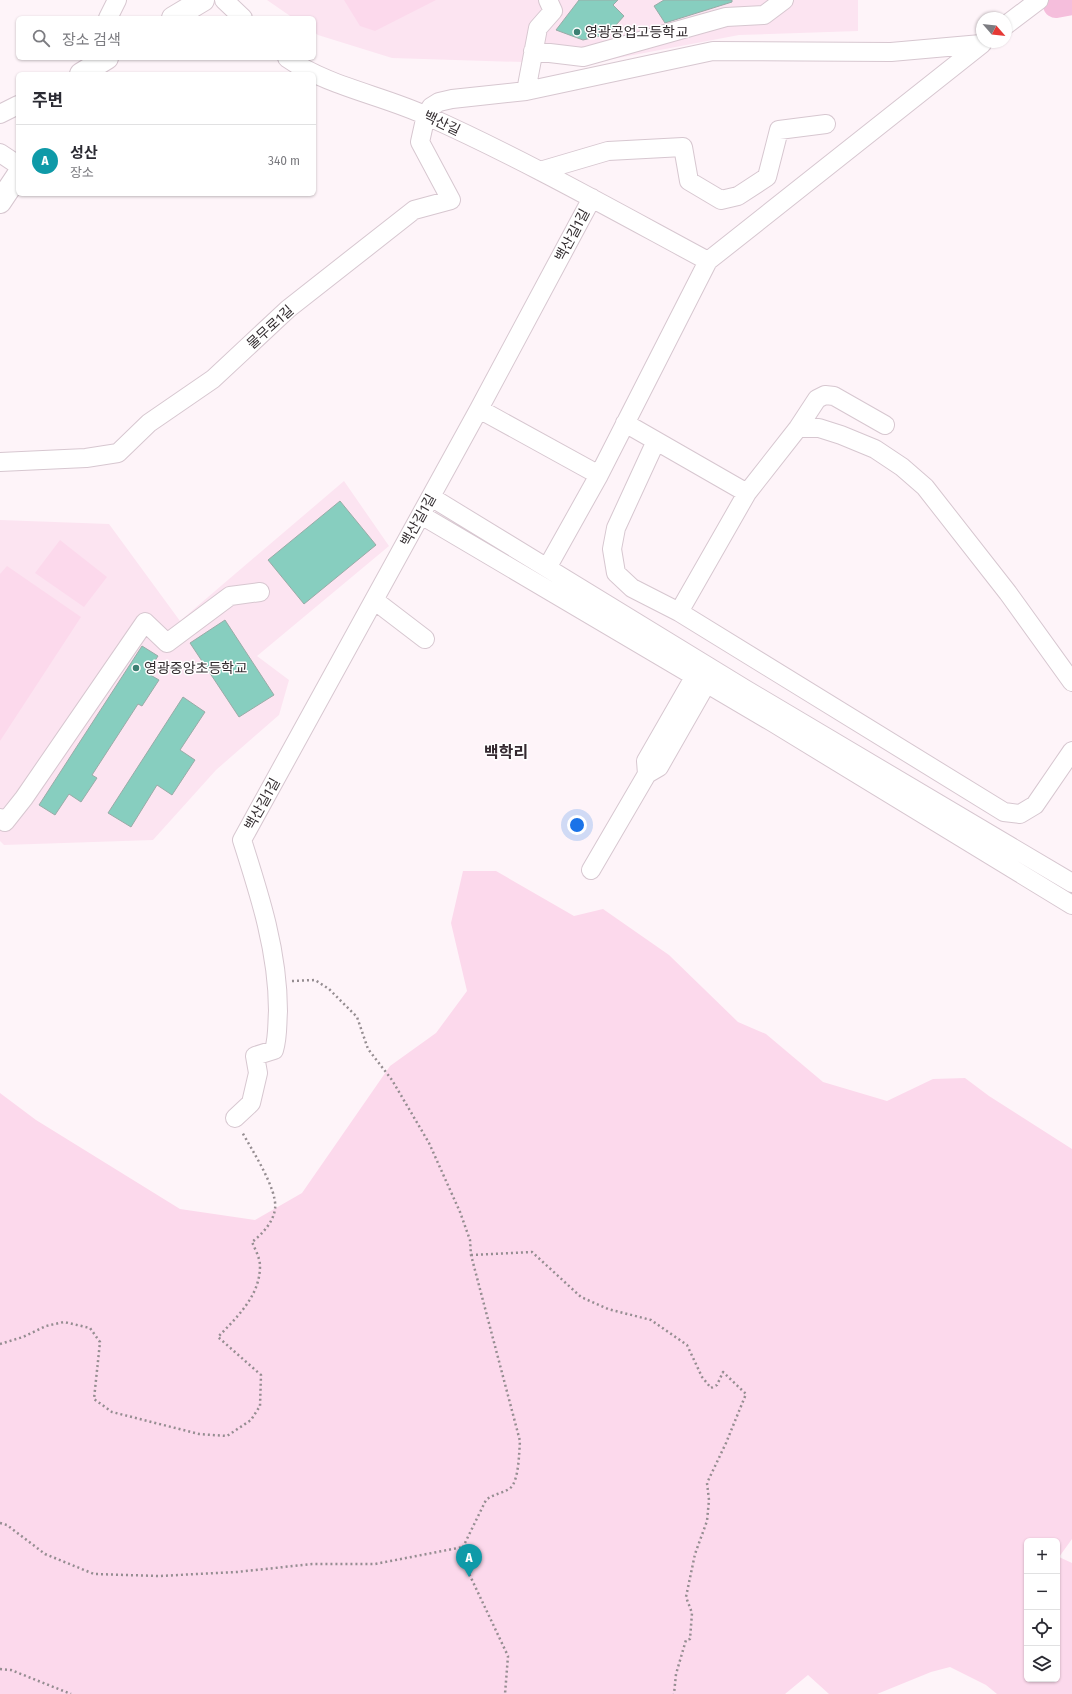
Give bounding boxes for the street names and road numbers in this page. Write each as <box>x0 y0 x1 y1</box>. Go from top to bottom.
street label: 백산길 <box>421 108 463 139</box>
street label: 백산길1길 <box>552 206 593 264</box>
street label: 물무로1길 <box>243 302 297 353</box>
street label: 백산길1길 <box>397 491 440 549</box>
street label: 백산길1길 <box>241 775 284 833</box>

